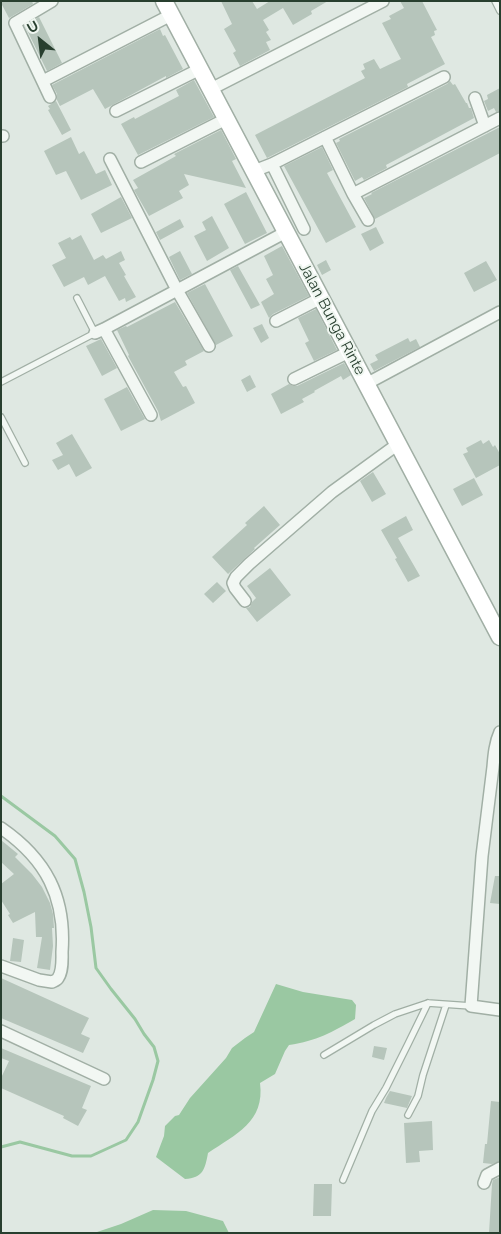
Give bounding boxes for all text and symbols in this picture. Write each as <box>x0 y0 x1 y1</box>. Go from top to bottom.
north arrow <box>15 15 65 65</box>
text: U <box>24 17 41 36</box>
street label: Jalan Bunga Rinte <box>295 260 369 378</box>

